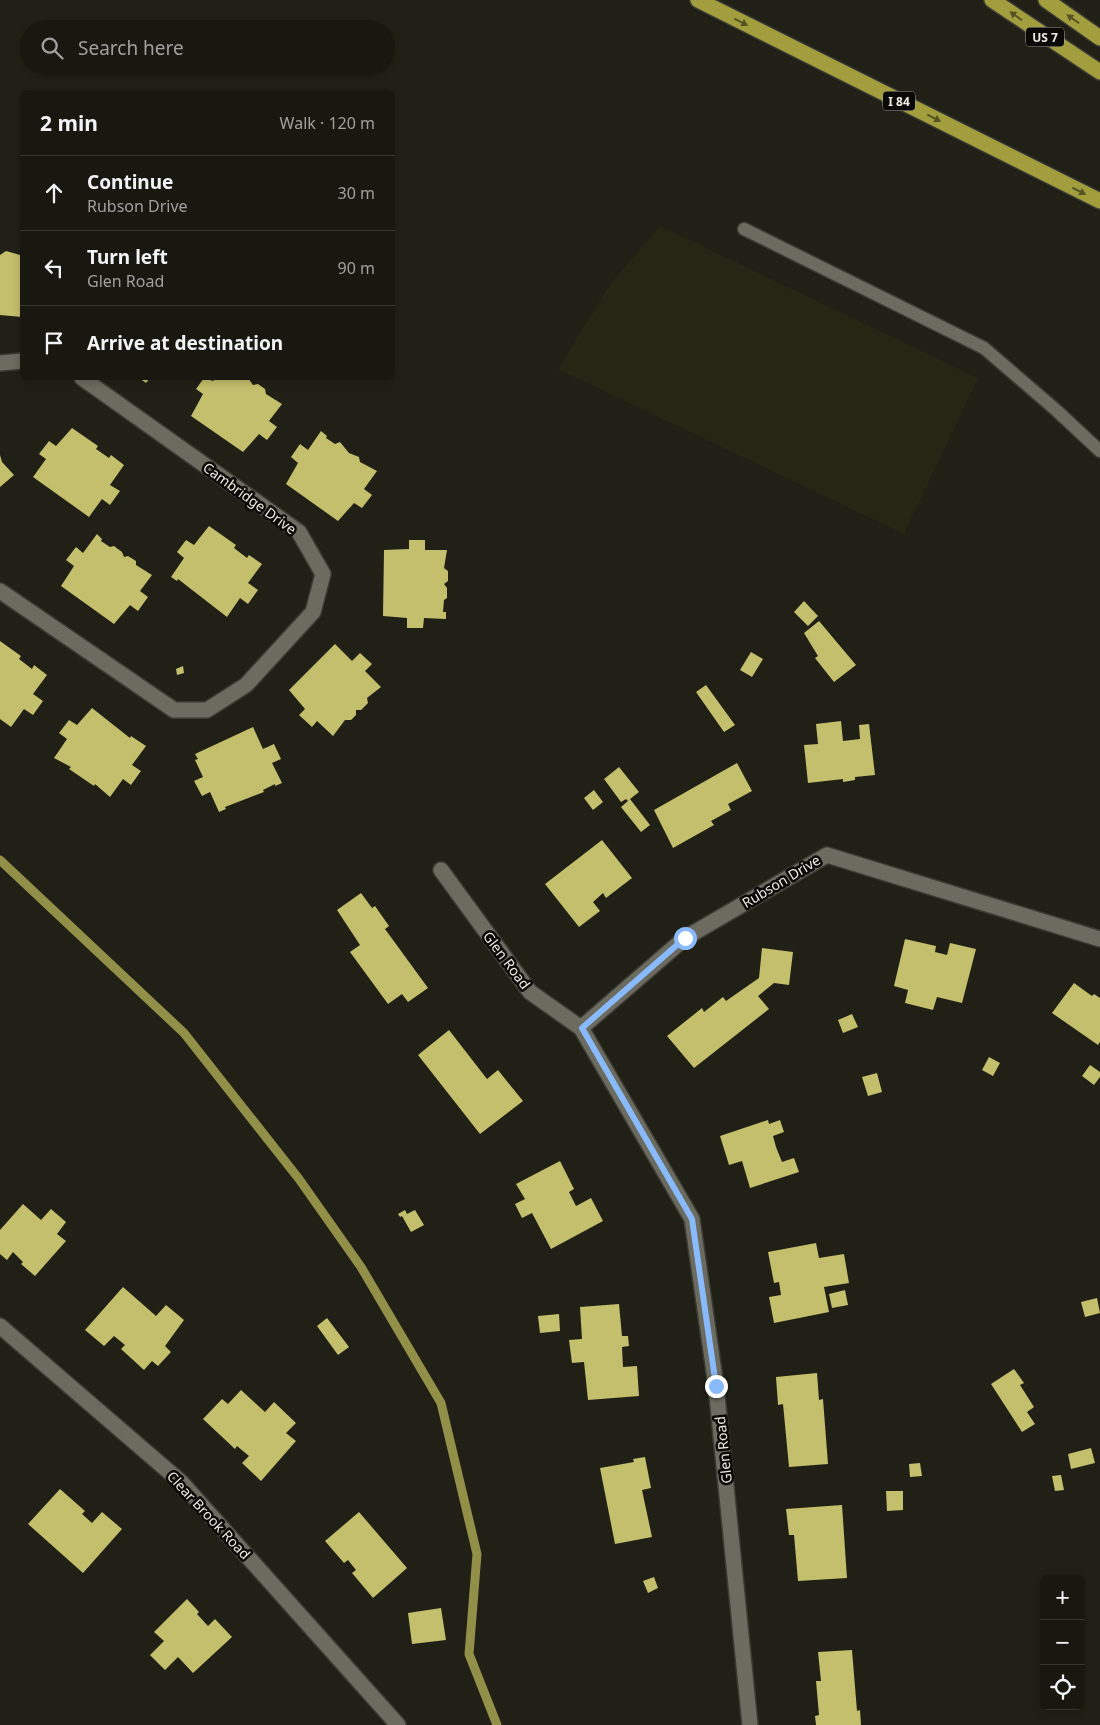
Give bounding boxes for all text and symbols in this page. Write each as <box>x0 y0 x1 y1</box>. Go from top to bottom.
one-way arrow <box>1009 11 1022 21</box>
one-way arrow <box>1066 14 1080 24</box>
one-way arrow <box>734 18 748 26</box>
search box <box>20 20 395 75</box>
road number: US 7 <box>1026 28 1064 46</box>
icon: search <box>38 34 66 62</box>
text: Search here <box>78 35 184 61</box>
road number: I 84 <box>883 92 915 110</box>
text: 2 min <box>40 109 98 137</box>
text: Walk · 120 m <box>280 112 375 134</box>
one-way arrow <box>926 114 941 122</box>
text: Continue <box>87 169 173 195</box>
icon: ahead <box>40 179 68 207</box>
text: 30 m <box>338 182 375 204</box>
one-way arrow <box>1072 187 1086 195</box>
text: Rubson Drive <box>87 195 188 217</box>
text: Turn left <box>87 244 168 270</box>
icon: left <box>40 254 68 282</box>
text: 90 m <box>338 257 375 279</box>
text: Glen Road <box>87 270 164 292</box>
icon: arrive <box>40 329 68 357</box>
text: Arrive at destination <box>87 330 283 356</box>
street label: Cambridge Drive <box>199 458 301 538</box>
street label: Rubson Drive <box>738 850 824 912</box>
street label: Glen Road <box>479 927 535 993</box>
route start <box>674 927 697 950</box>
route end <box>705 1375 728 1398</box>
street label: Glen Road <box>710 1415 736 1485</box>
street label: Clear Brook Road <box>163 1467 255 1563</box>
map controls <box>1040 1575 1085 1710</box>
button: + <box>1040 1575 1085 1620</box>
button: − <box>1040 1620 1085 1665</box>
button: locate <box>1040 1665 1085 1710</box>

